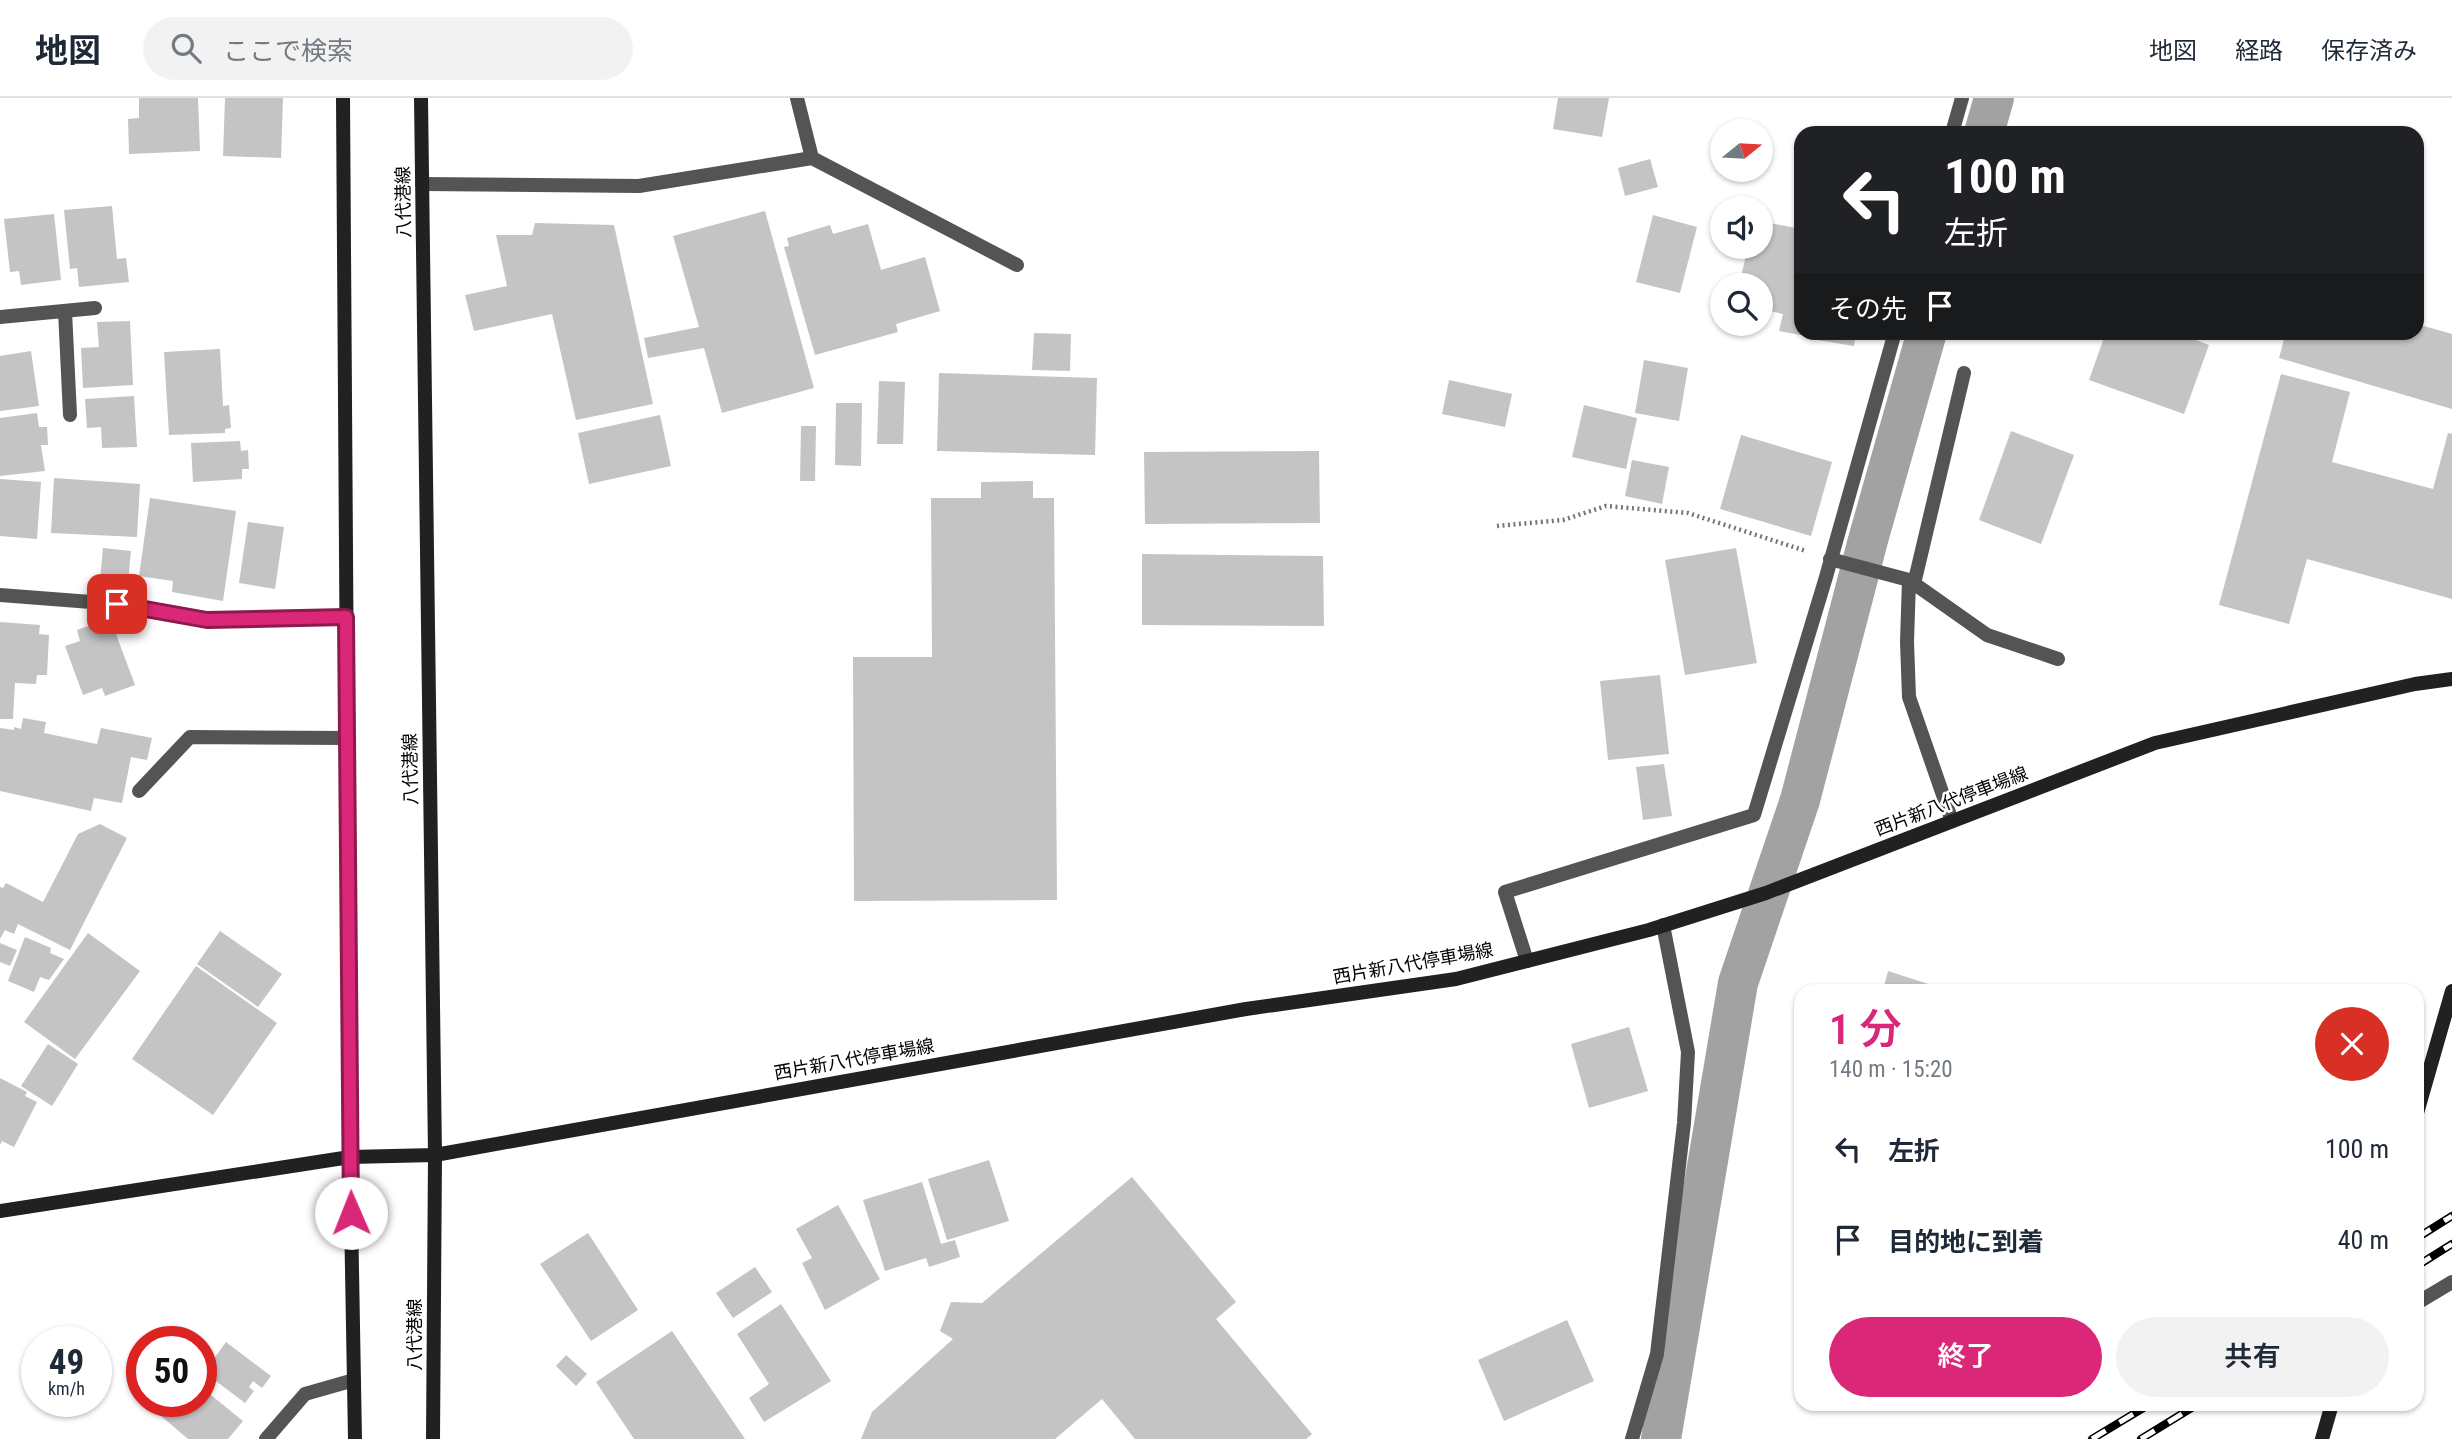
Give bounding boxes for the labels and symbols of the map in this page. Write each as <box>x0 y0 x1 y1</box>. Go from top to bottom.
north arrow <box>1710 119 1773 182</box>
street label: 八代港線 <box>392 166 414 238</box>
pin <box>87 574 147 634</box>
street label: 八代港線 <box>399 733 421 805</box>
street label: 西片新八代停車場線 <box>1872 762 2030 840</box>
street label: 西片新八代停車場線 <box>1331 939 1495 987</box>
street label: 西片新八代停車場線 <box>772 1035 936 1083</box>
position arrow <box>314 1176 388 1250</box>
street label: 八代港線 <box>404 1299 425 1371</box>
speed limit sign: 50 <box>126 1326 217 1417</box>

